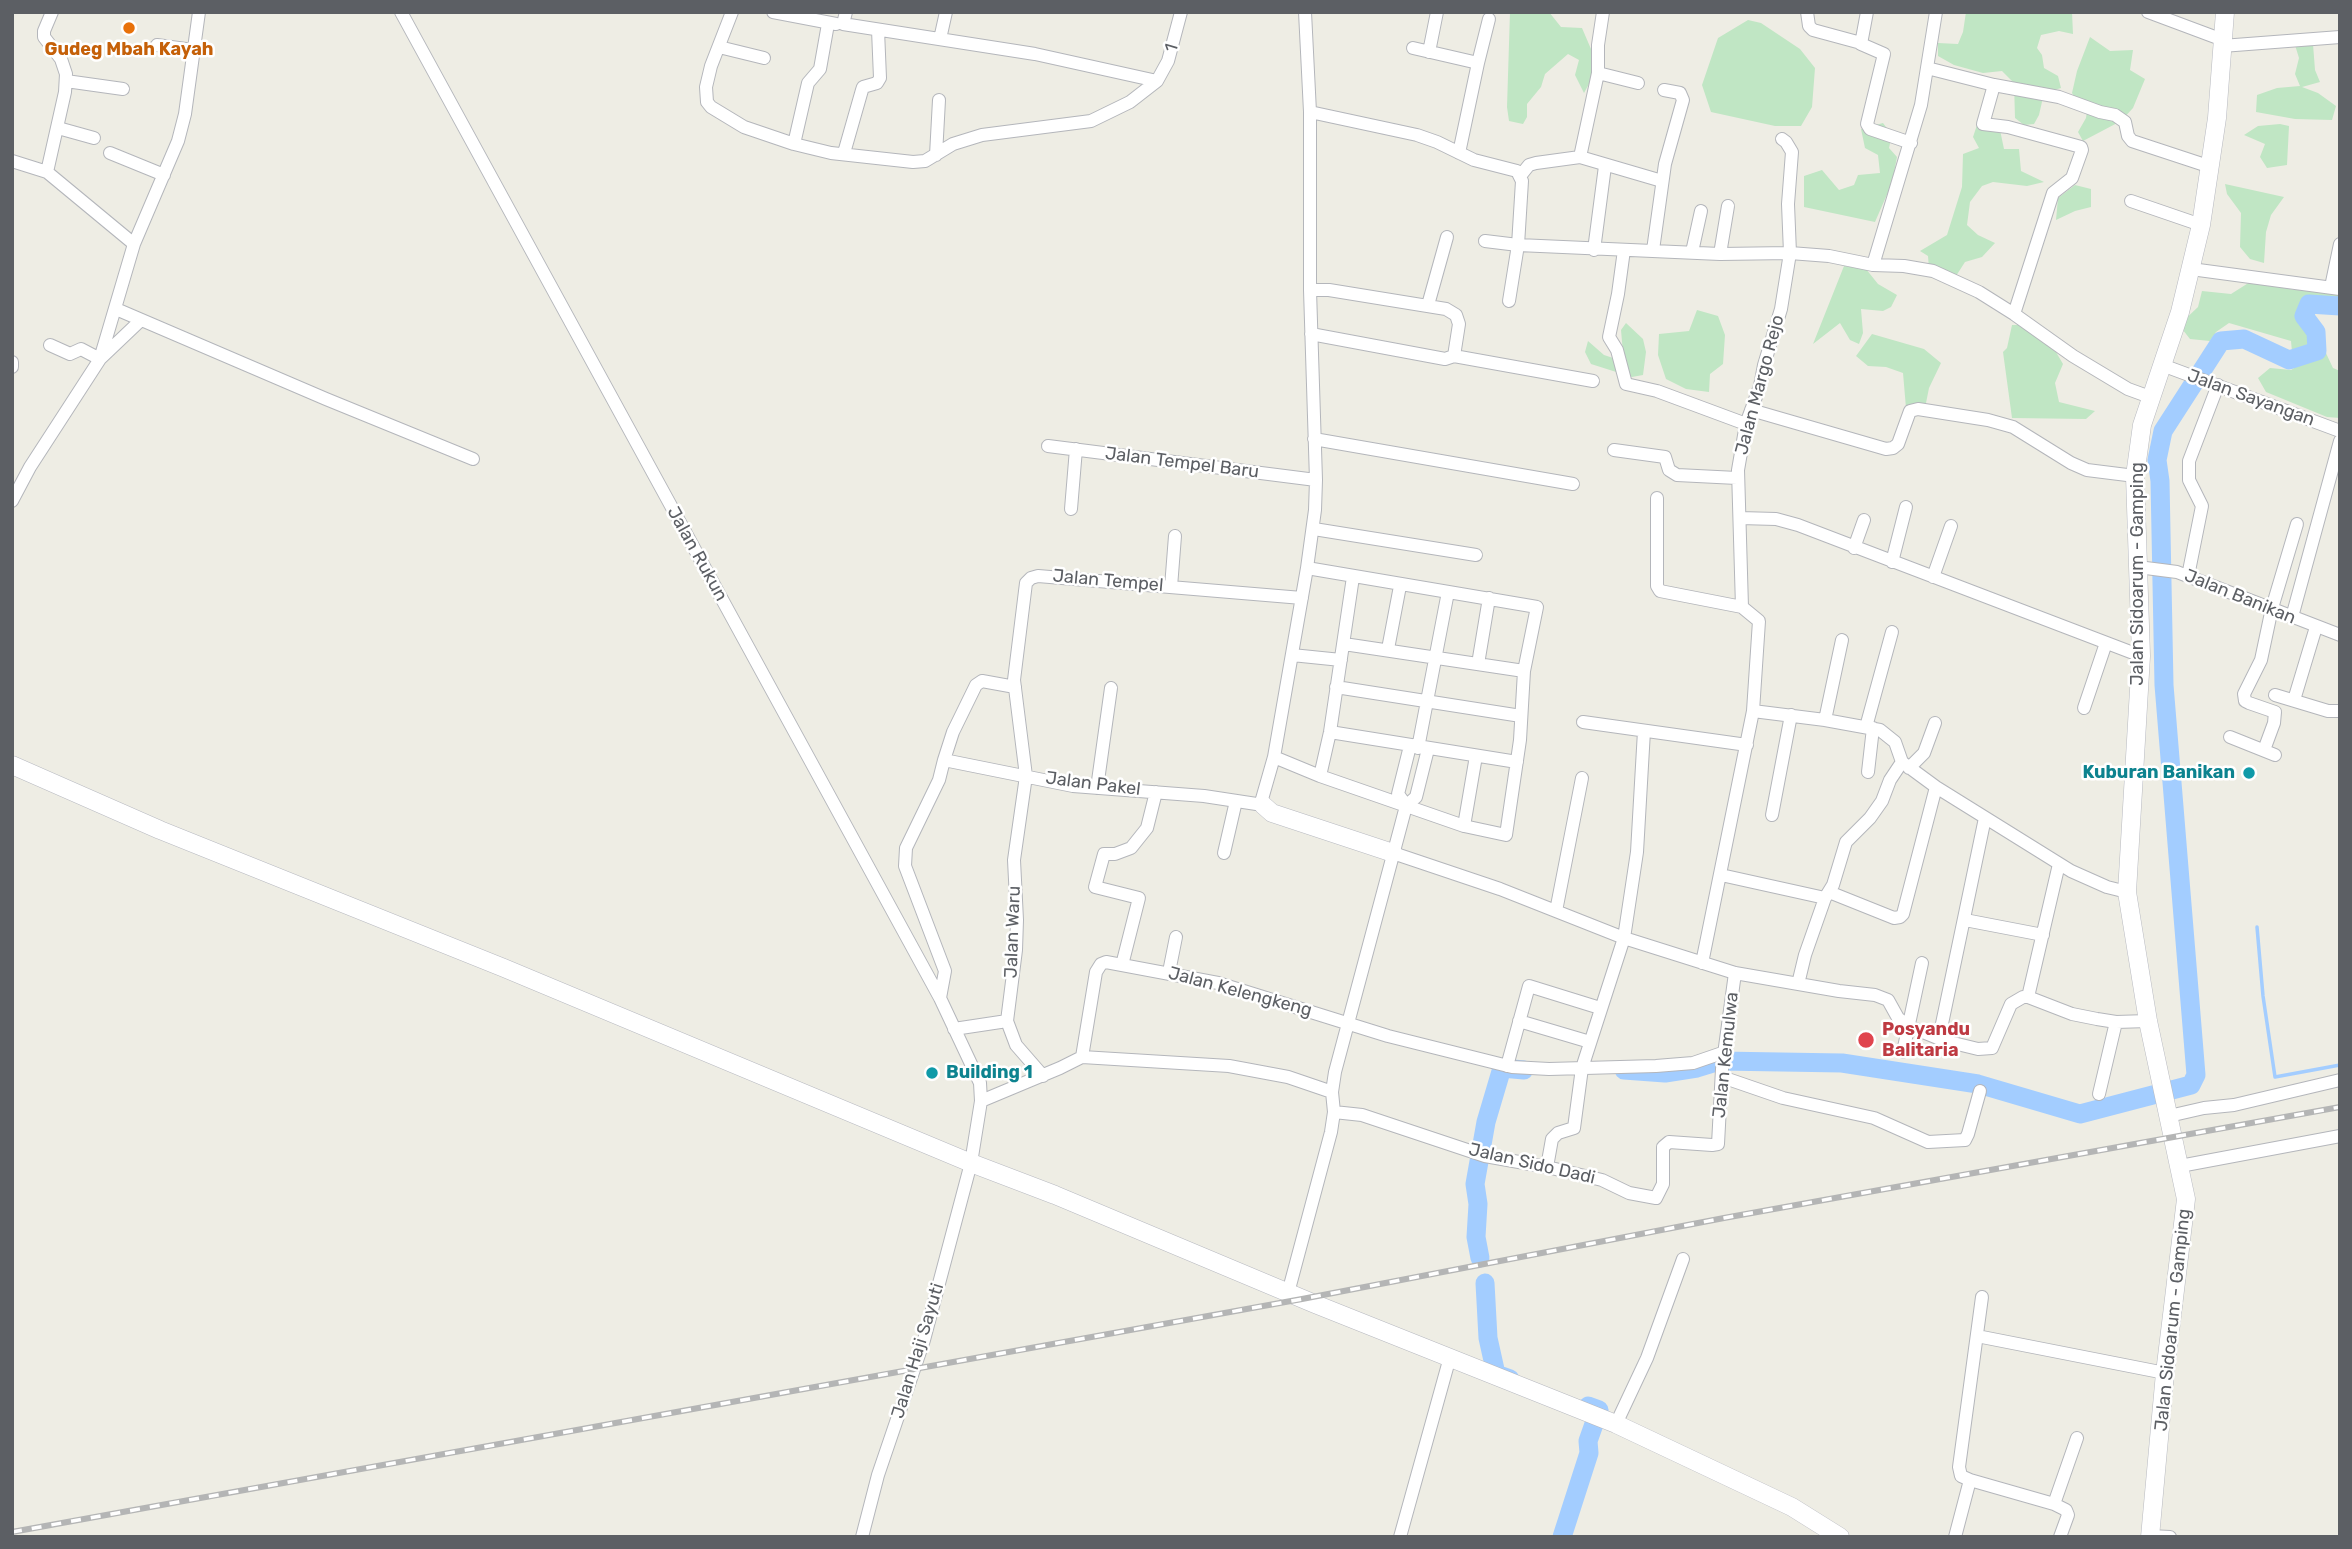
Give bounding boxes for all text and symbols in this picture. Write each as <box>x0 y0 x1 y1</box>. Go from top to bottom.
marker: Gudeg Mbah Kayah <box>121 20 137 36</box>
place label: Gudeg Mbah Kayah <box>45 39 213 61</box>
street label: 1 <box>1161 41 1183 55</box>
street label: Jalan Margo Rejo <box>1731 313 1789 457</box>
street label: Jalan Sayangan <box>2184 365 2318 431</box>
street label: Jalan Tempel Baru <box>1104 443 1260 483</box>
street label: Jalan Sidoarum - Gamping <box>2127 462 2149 686</box>
street label: Jalan Rukun <box>662 503 732 605</box>
street label: Jalan Tempel <box>1052 565 1164 597</box>
street label: Jalan Banikan <box>2181 565 2299 629</box>
place label: Kuburan Banikan <box>2082 762 2235 784</box>
marker: Kuburan Banikan <box>2241 765 2257 781</box>
street label: Jalan Pakel <box>1044 767 1142 801</box>
street label: Jalan Waru <box>1001 885 1025 979</box>
street label: Jalan Kelengkeng <box>1166 962 1314 1022</box>
street label: Jalan Kemulwa <box>1709 991 1743 1119</box>
place label: Posyandu Balitaria <box>1882 1019 1970 1062</box>
marker: Posyandu Balitaria <box>1856 1030 1876 1050</box>
place label: Building 1 <box>946 1062 1033 1084</box>
marker: Building 1 <box>924 1065 940 1081</box>
street label: Jalan Sido Dadi <box>1467 1139 1597 1189</box>
street label: Jalan Sidoarum - Gamping <box>2151 1208 2195 1432</box>
street label: Jalan Haji Sayuti <box>887 1281 949 1421</box>

